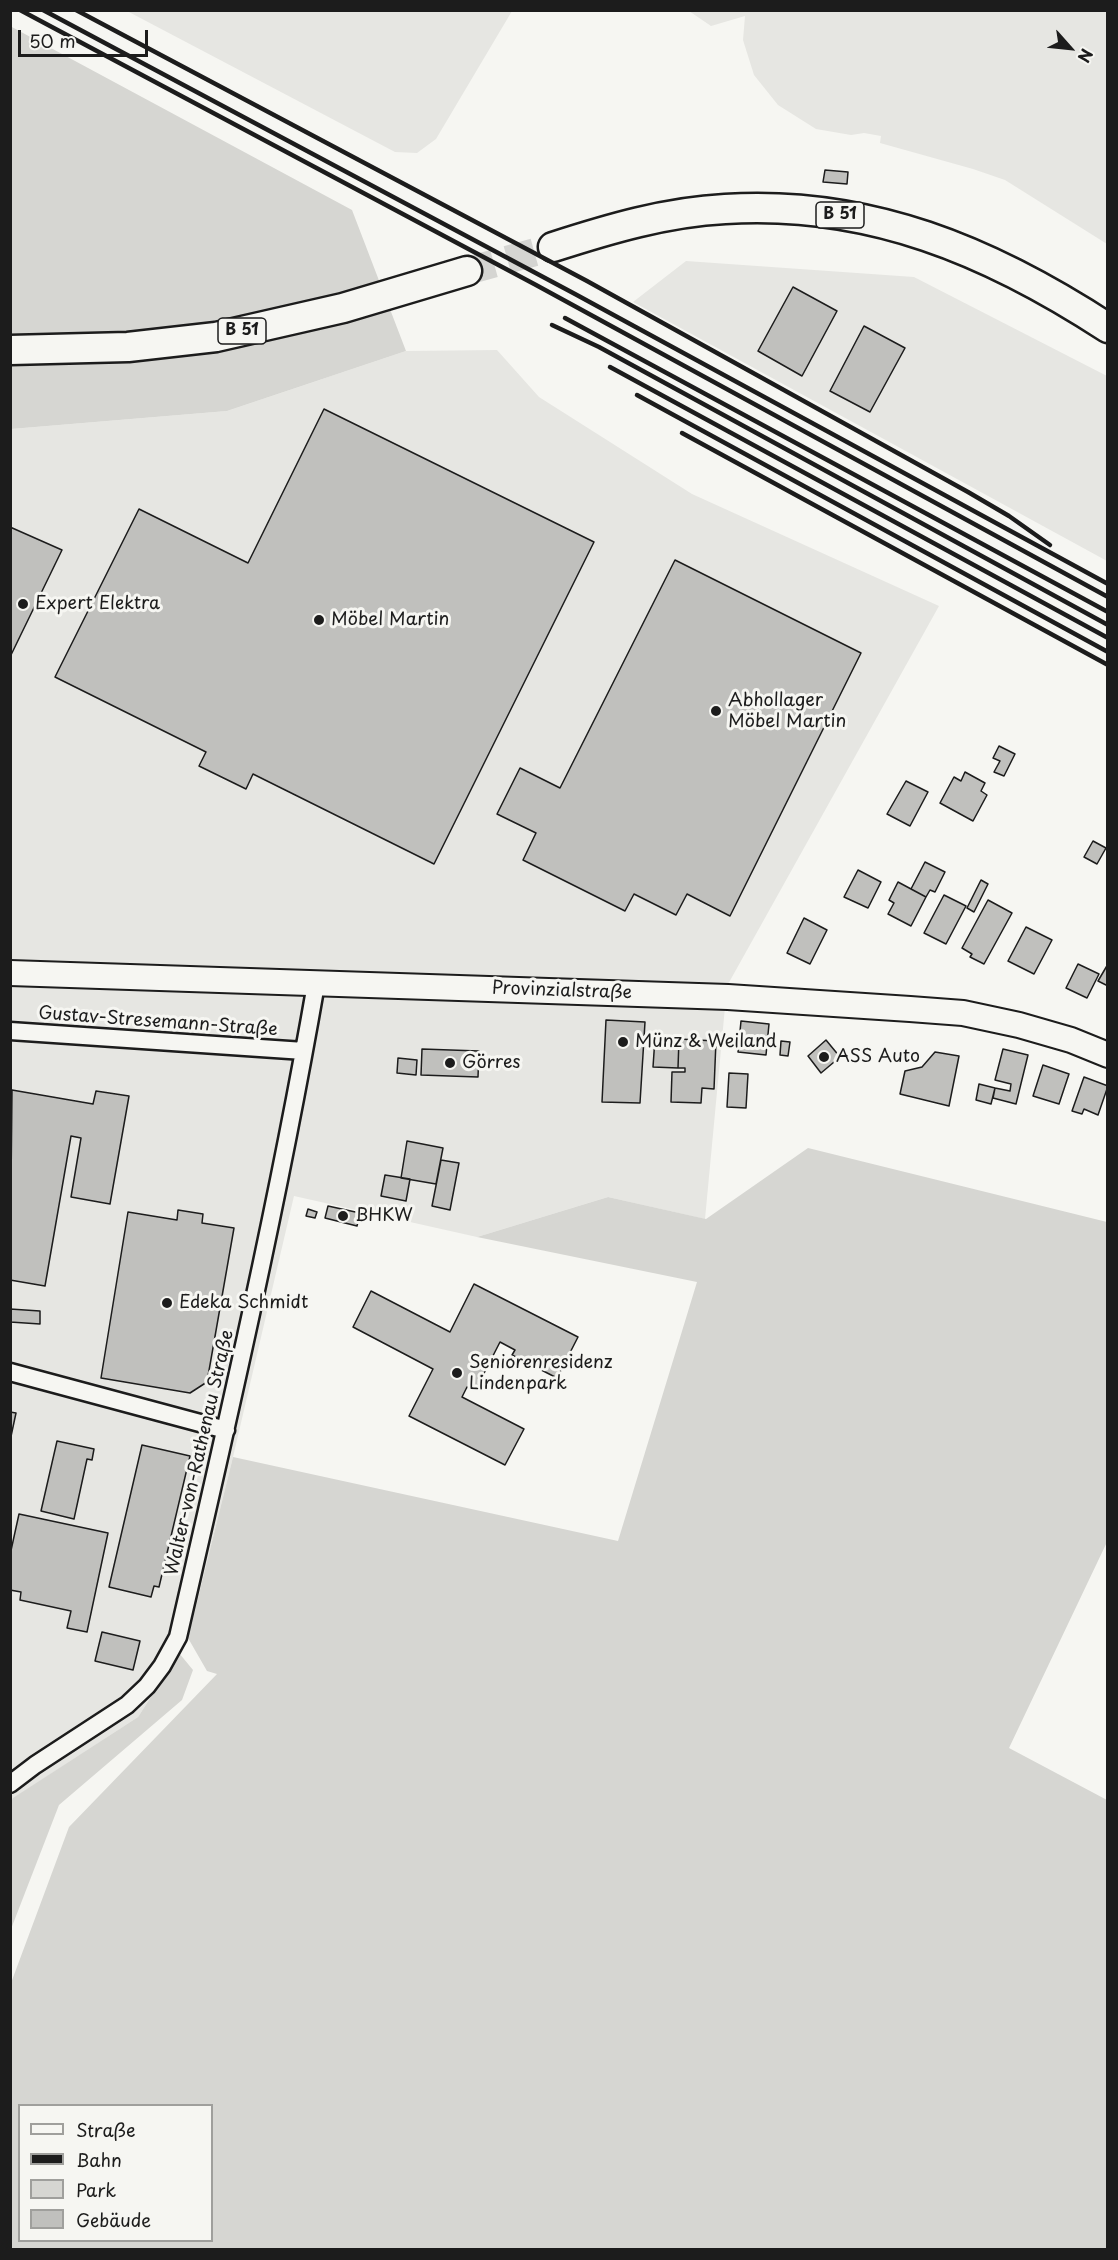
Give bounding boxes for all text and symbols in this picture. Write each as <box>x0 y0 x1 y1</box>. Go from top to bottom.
scale bar <box>21 18 152 56</box>
north arrow <box>1040 18 1100 78</box>
text: 50 m <box>29 27 76 54</box>
text: N <box>1072 45 1100 67</box>
road number: B 51 <box>816 202 864 228</box>
road number: B 51 <box>218 318 266 344</box>
place label: Expert Elektra <box>35 593 160 615</box>
marker: Expert Elektra <box>16 597 30 611</box>
place label: Möbel Martin <box>331 609 449 631</box>
marker: Möbel Martin <box>312 613 326 627</box>
place label: Abhollager Möbel Martin <box>728 690 846 732</box>
marker: Abhollager Möbel Martin <box>709 704 723 718</box>
street label: Provinzialstraße <box>492 978 632 1004</box>
street label: Gustav-Stresemann-Straße <box>38 1003 278 1041</box>
place label: Münz & Weiland <box>635 1031 777 1053</box>
marker: Münz & Weiland <box>616 1035 630 1049</box>
place label: ASS Auto <box>836 1046 920 1068</box>
marker: ASS Auto <box>817 1050 831 1064</box>
place label: Görres <box>462 1052 521 1074</box>
marker: Görres <box>443 1056 457 1070</box>
place label: BHKW <box>355 1205 413 1227</box>
marker: BHKW <box>336 1209 350 1223</box>
place label: Edeka Schmidt <box>179 1292 308 1314</box>
marker: Edeka Schmidt <box>160 1296 174 1310</box>
street label: Walter-von-Rathenau Straße <box>161 1328 239 1578</box>
place label: Seniorenresidenz Lindenpark <box>469 1352 612 1394</box>
marker: Seniorenresidenz Lindenpark <box>450 1366 464 1380</box>
legend <box>18 2104 213 2242</box>
text: Straße <box>76 2116 136 2143</box>
text: Bahn <box>76 2146 122 2173</box>
text: Park <box>76 2176 116 2203</box>
text: Gebäude <box>76 2206 151 2233</box>

